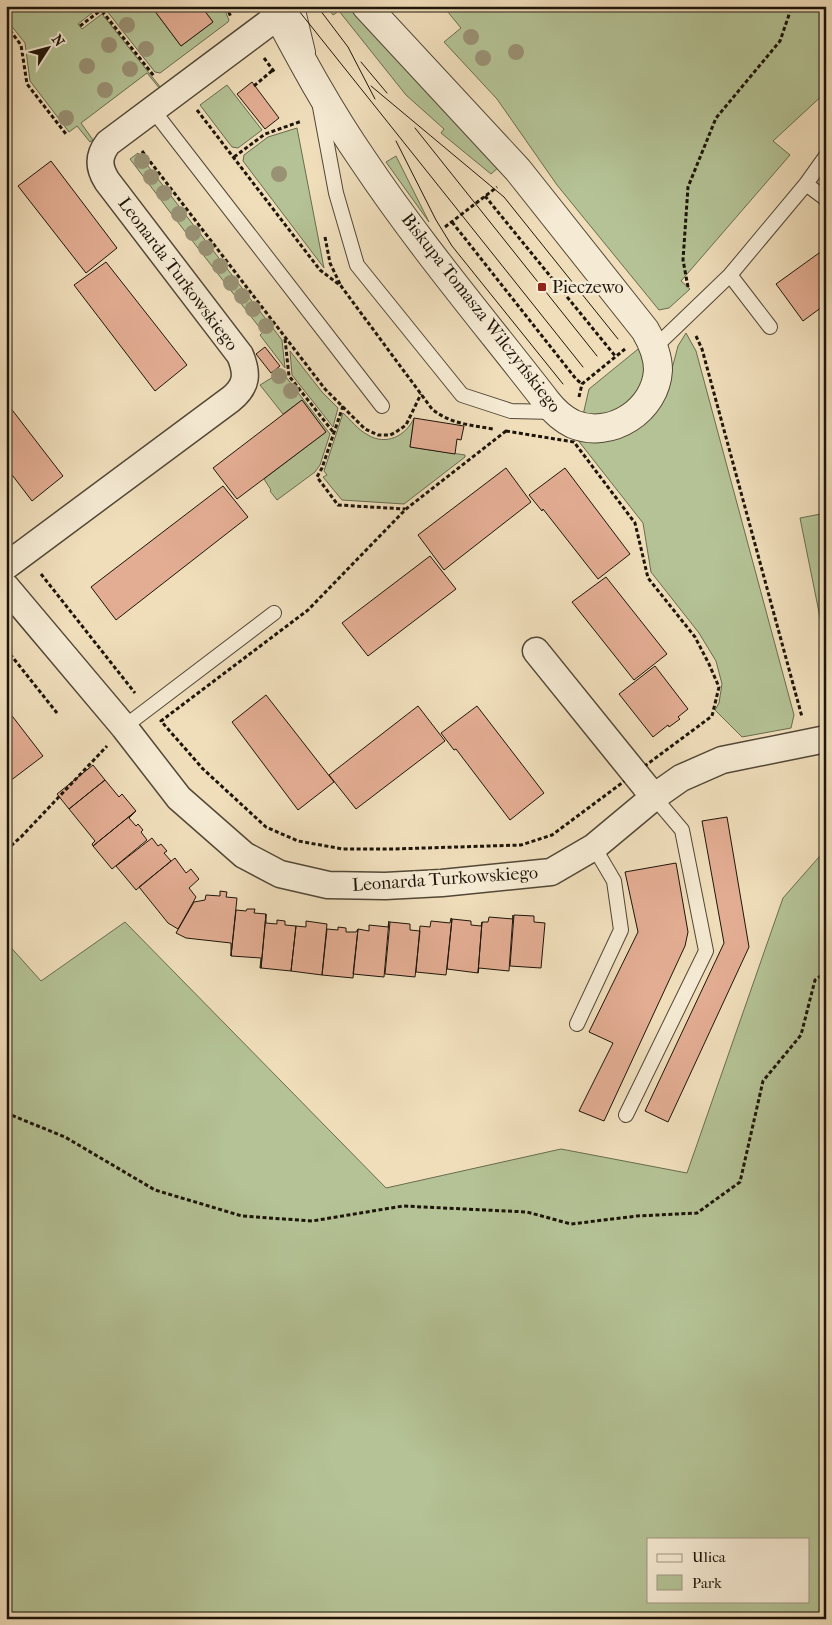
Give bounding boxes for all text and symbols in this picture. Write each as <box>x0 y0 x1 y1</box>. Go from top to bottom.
north arrow <box>22 22 72 72</box>
text: N <box>48 31 68 50</box>
street label: Leonarda Turkowskiego <box>114 193 242 355</box>
street label: Biskupa Tomasza Wilczyńskiego <box>397 209 565 417</box>
place label: Pieczewo <box>552 277 624 298</box>
marker: Pieczewo <box>536 281 548 293</box>
street label: Leonarda Turkowskiego <box>351 862 539 896</box>
legend <box>647 1538 810 1602</box>
text: Ulica <box>692 1548 727 1566</box>
text: Park <box>692 1574 722 1592</box>

